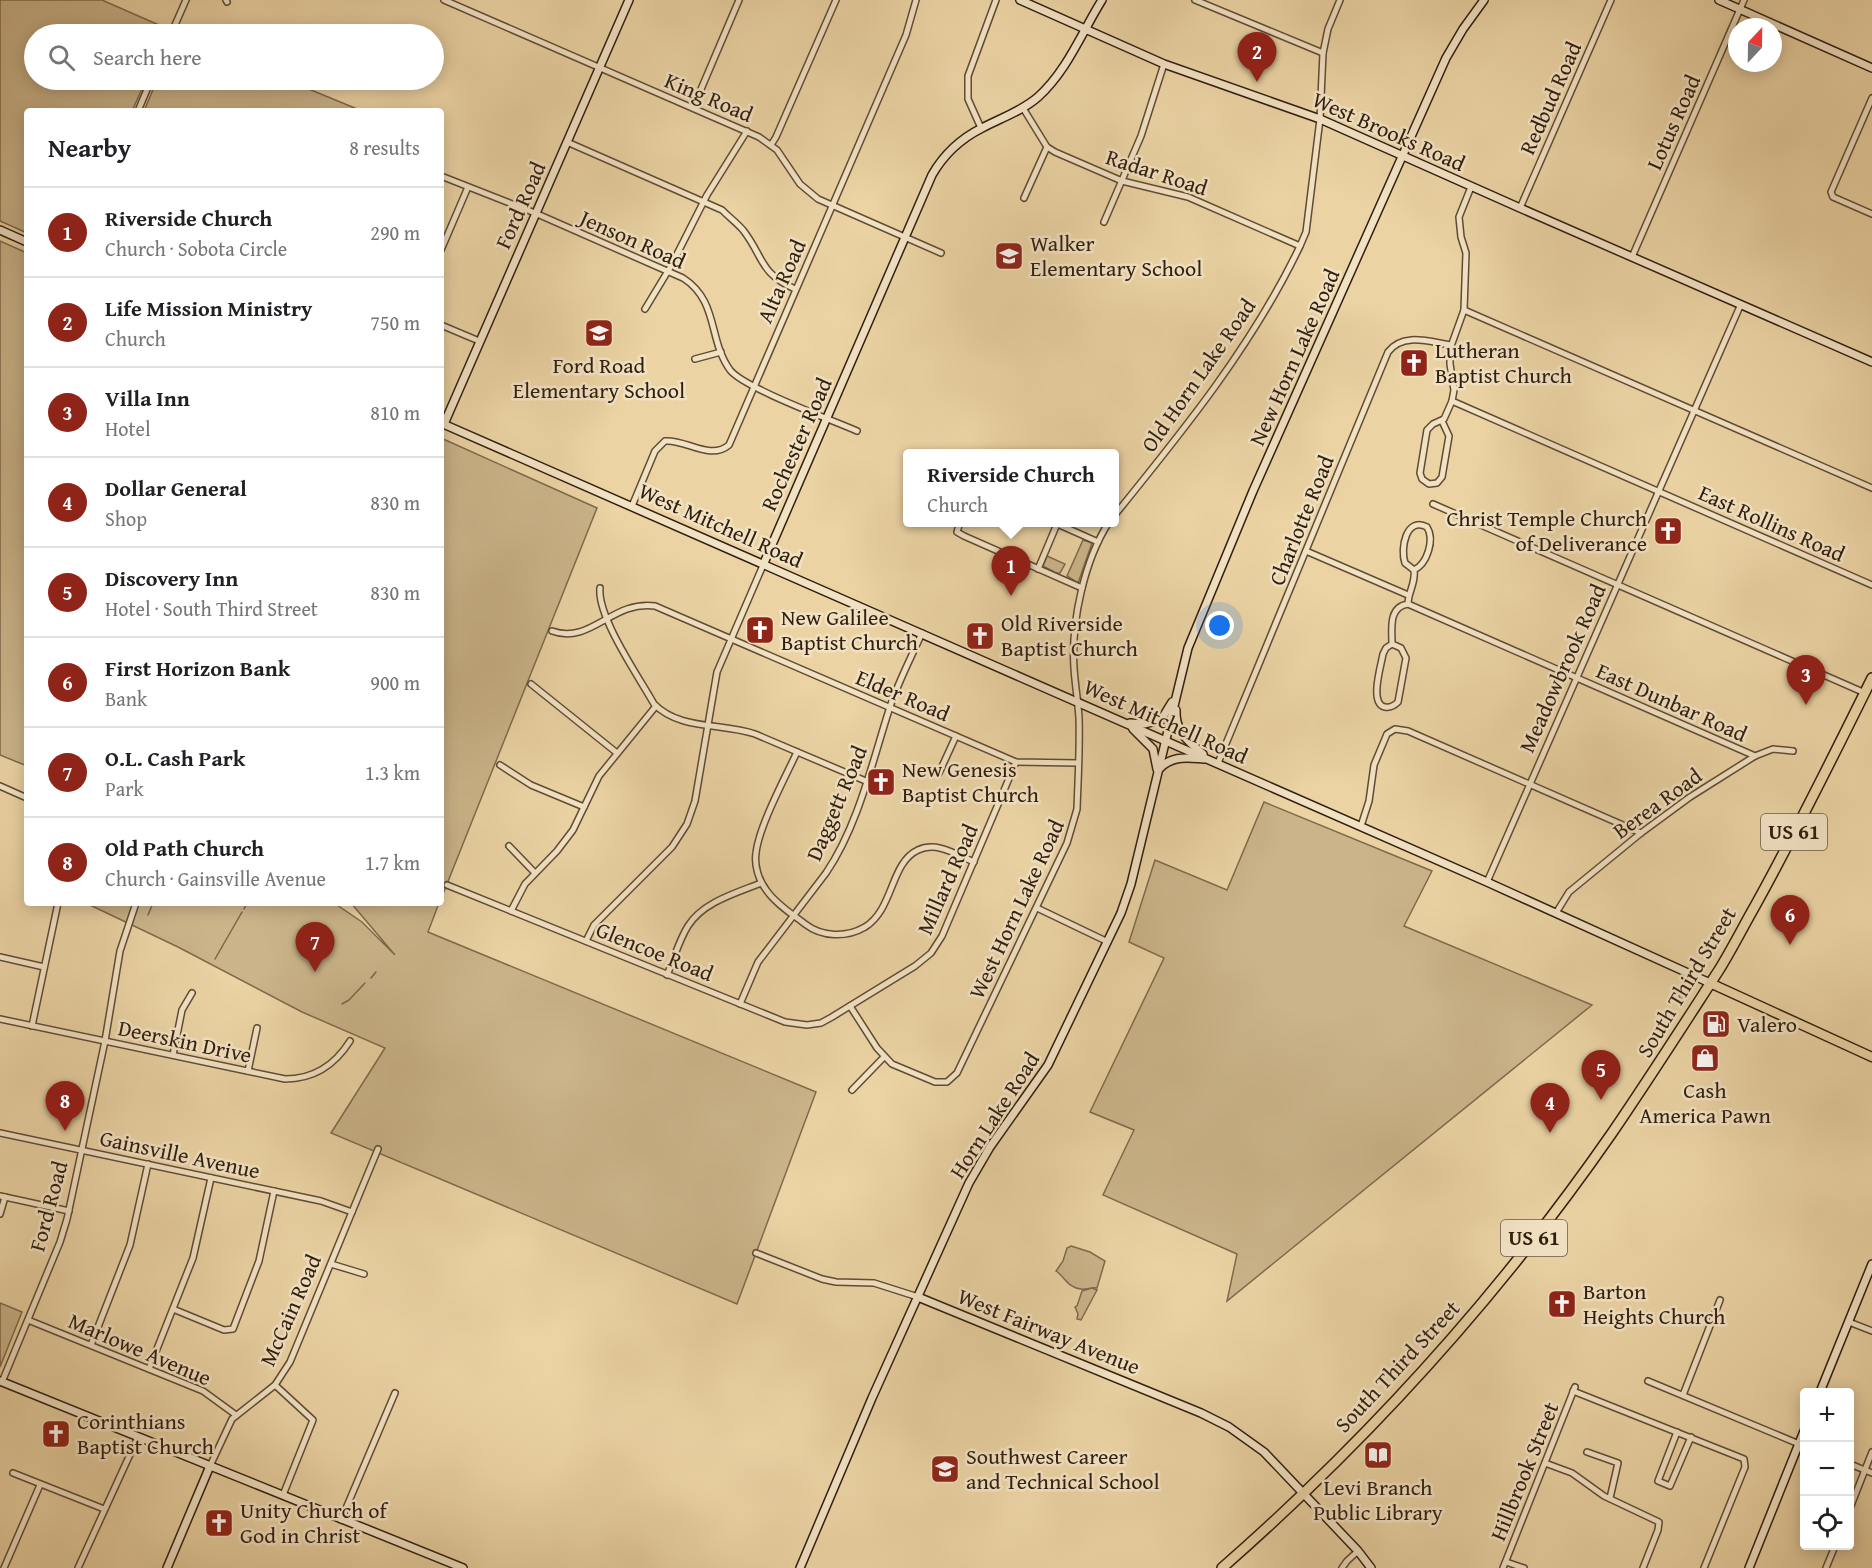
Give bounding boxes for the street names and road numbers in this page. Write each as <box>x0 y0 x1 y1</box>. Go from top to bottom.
street label: Redbud Road <box>1511 36 1589 160</box>
street label: King Road <box>660 64 758 130</box>
street label: Lotus Road <box>1638 69 1708 175</box>
street label: West Brooks Road <box>1308 83 1471 179</box>
street label: Radar Road <box>1102 141 1212 204</box>
street label: Ford Road <box>487 156 554 254</box>
street label: Jenson Road <box>572 200 691 277</box>
street label: Alta Road <box>748 234 814 328</box>
street label: New Horn Lake Road <box>1241 263 1347 450</box>
street label: Old Horn Lake Road <box>1133 291 1263 458</box>
street label: Rochester Road <box>752 372 840 516</box>
street label: Charlotte Road <box>1260 450 1342 590</box>
street label: West Mitchell Road <box>634 474 809 576</box>
street label: East Rollins Road <box>1694 476 1851 570</box>
street label: Meadowbrook Road <box>1510 578 1614 757</box>
street label: East Dunbar Road <box>1591 654 1753 750</box>
street label: Elder Road <box>851 661 955 729</box>
street label: West Mitchell Road <box>1079 670 1254 772</box>
street label: Daggett Road <box>797 740 875 866</box>
street label: Berea Road <box>1606 760 1708 846</box>
street label: West Horn Lake Road <box>960 814 1072 1004</box>
road number: US 61 <box>1761 814 1827 850</box>
street label: Millard Road <box>908 818 986 940</box>
street label: South Third Street <box>1628 900 1744 1063</box>
street label: Glencoe Road <box>592 913 719 989</box>
street label: Deerskin Drive <box>115 1011 255 1071</box>
street label: Horn Lake Road <box>941 1045 1047 1185</box>
street label: Gainsville Avenue <box>97 1121 263 1187</box>
street label: Ford Road <box>21 1157 75 1255</box>
road number: US 61 <box>1501 1220 1567 1256</box>
street label: McCain Road <box>251 1249 329 1371</box>
street label: West Fairway Avenue <box>953 1280 1145 1382</box>
street label: South Third Street <box>1327 1292 1467 1439</box>
street label: Marlowe Avenue <box>64 1304 216 1394</box>
street label: Hillbrook Street <box>1482 1396 1567 1545</box>

